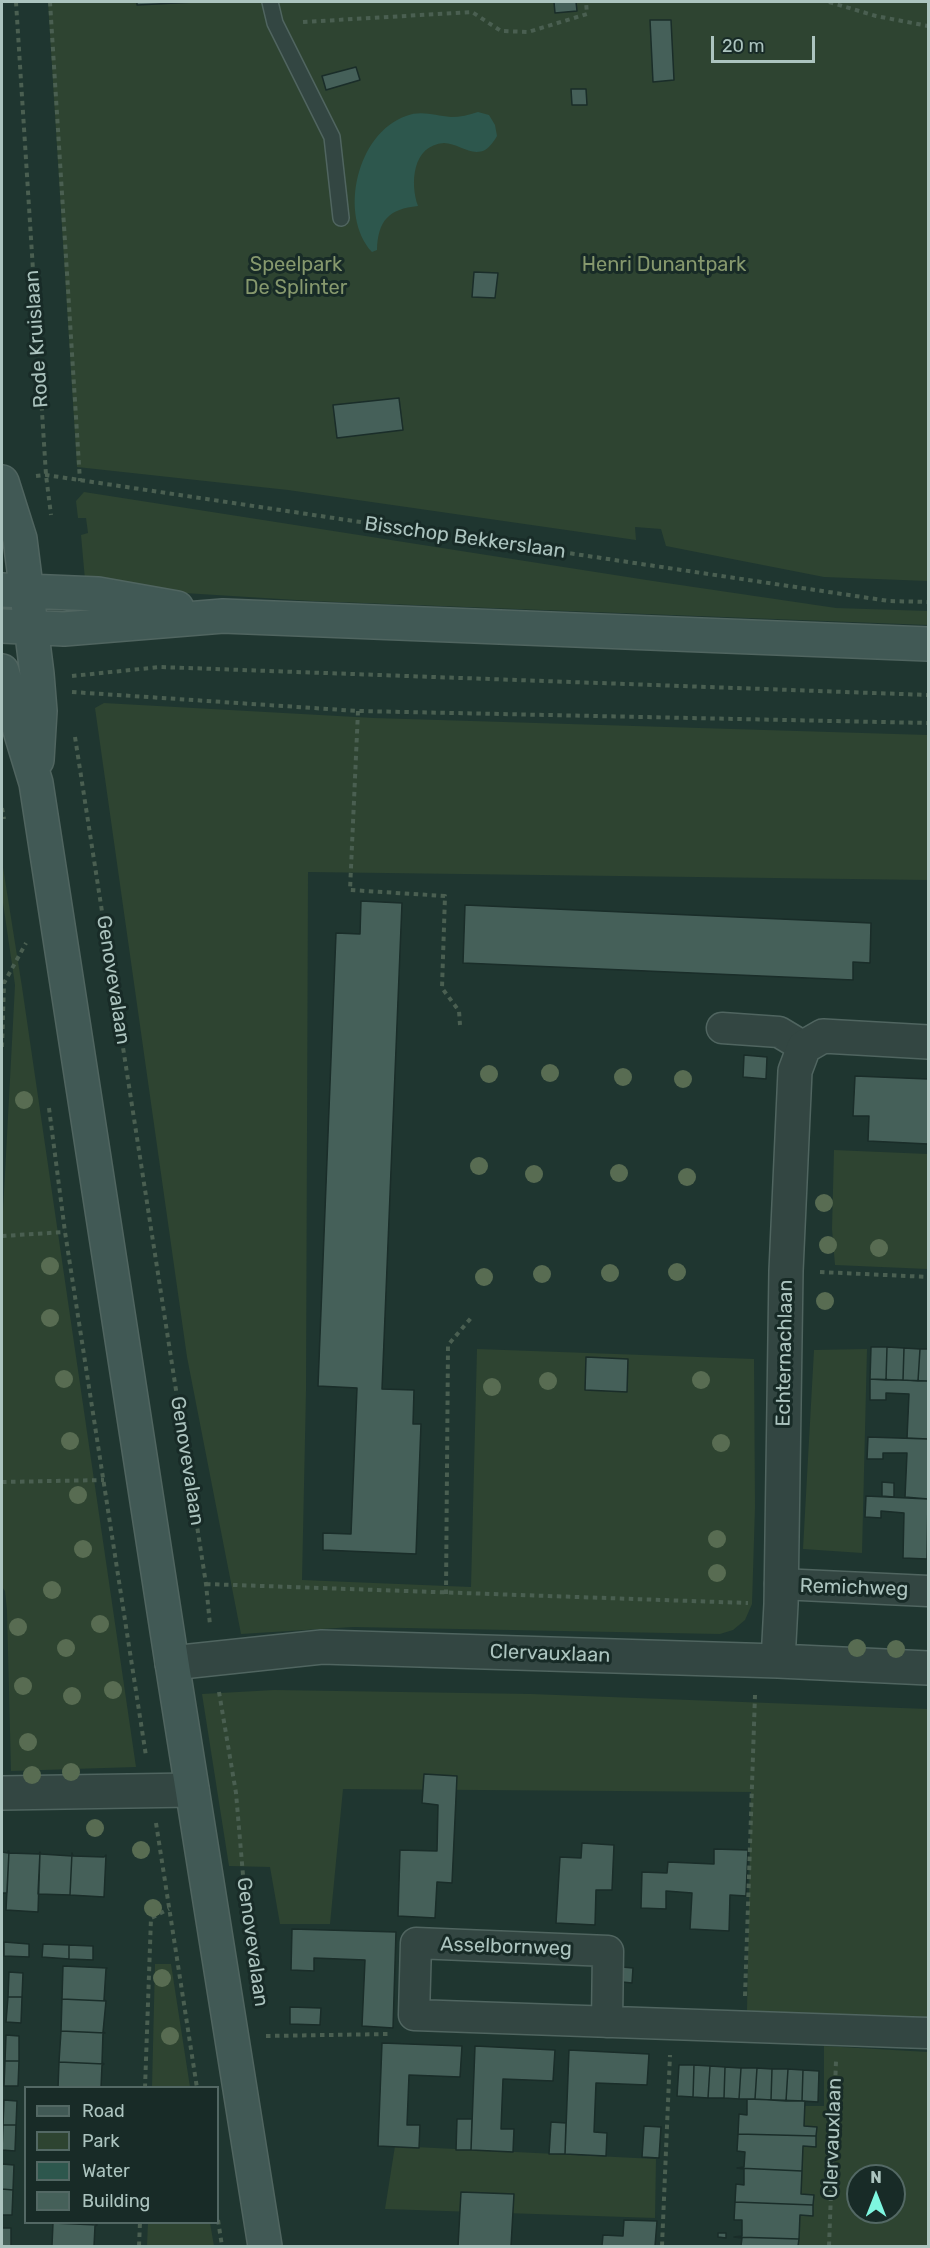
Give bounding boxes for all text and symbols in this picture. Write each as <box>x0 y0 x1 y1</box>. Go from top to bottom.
scale bar <box>714 24 818 62</box>
text: 20 m <box>722 35 764 57</box>
park label: Speelpark De Splinter <box>245 253 347 300</box>
park label: Henri Dunantpark <box>582 253 746 277</box>
street label: Rode Kruislaan <box>20 269 54 409</box>
street label: Bisschop Bekkerslaan <box>363 512 567 564</box>
street label: Genovevalaan <box>91 914 135 1046</box>
street label: Echternachlaan <box>772 1279 798 1427</box>
street label: Genovevalaan <box>165 1395 209 1527</box>
street label: Remichweg <box>799 1574 909 1602</box>
street label: Clervauxlaan <box>489 1640 611 1668</box>
street label: Genovevalaan <box>231 1876 273 2008</box>
street label: Asselbornweg <box>440 1933 572 1961</box>
street label: Clervauxlaan <box>819 2077 847 2199</box>
legend <box>24 2086 219 2224</box>
text: Road <box>82 2100 125 2122</box>
text: Park <box>82 2130 119 2152</box>
text: Water <box>82 2160 130 2182</box>
north arrow <box>846 2164 906 2224</box>
text: N <box>870 2168 882 2187</box>
text: Building <box>82 2190 150 2212</box>

